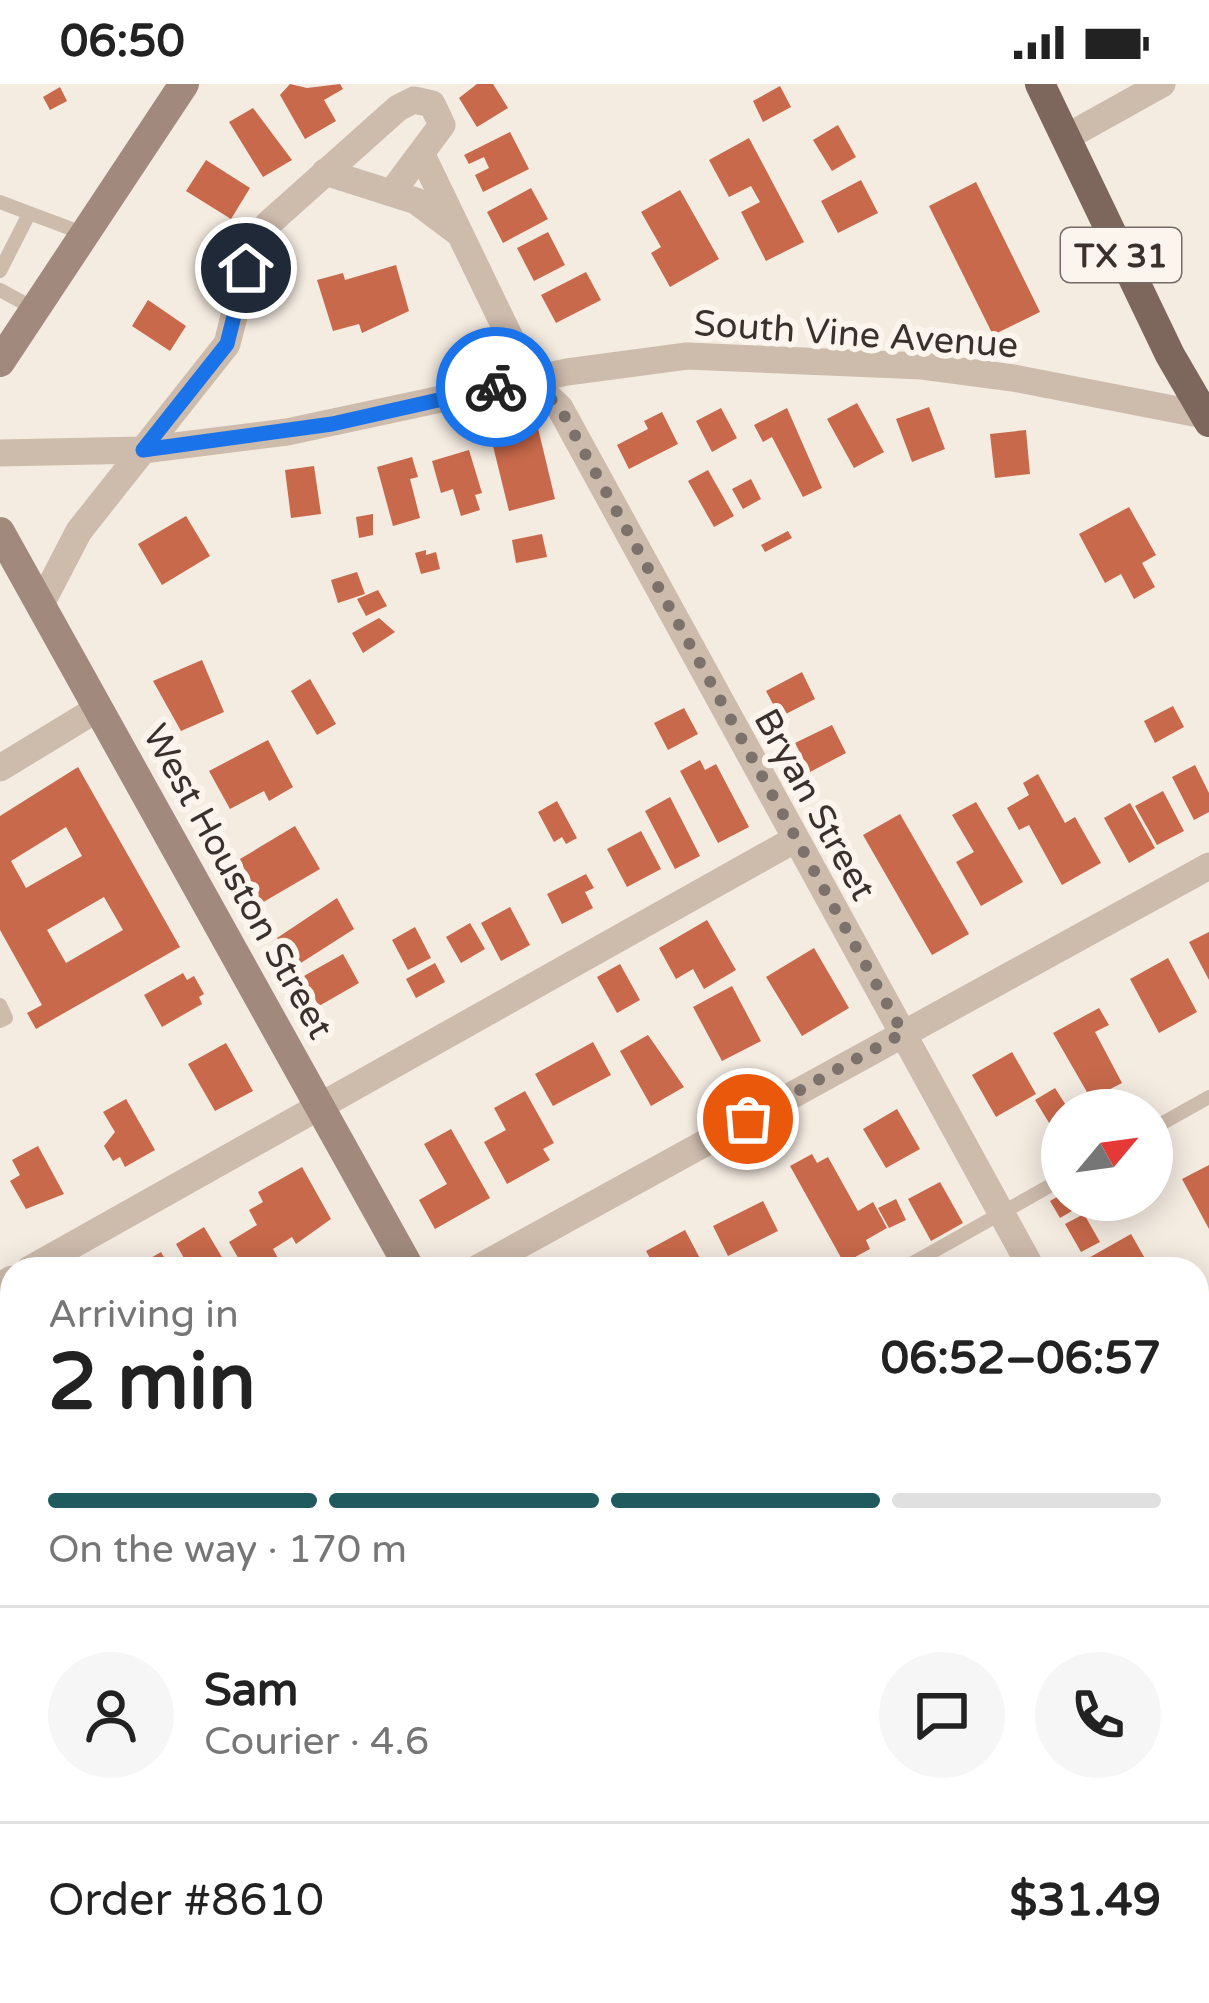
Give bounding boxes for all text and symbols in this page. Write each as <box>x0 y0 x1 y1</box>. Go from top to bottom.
text: 06:50 <box>60 15 185 69</box>
pin <box>195 217 297 319</box>
road number: TX 31 <box>1061 228 1181 282</box>
icon: home <box>213 235 279 301</box>
street label: South Vine Avenue <box>692 302 1020 367</box>
courier <box>436 327 556 447</box>
icon: bike <box>463 354 529 420</box>
street label: Bryan Street <box>744 702 885 908</box>
street label: West Houston Street <box>133 717 342 1046</box>
pin <box>697 1068 799 1170</box>
icon: bag <box>715 1086 781 1152</box>
north arrow <box>1041 1089 1173 1221</box>
map controls <box>1041 1089 1173 1221</box>
text: Arriving in <box>48 1291 239 1338</box>
text: 06:52–06:57 <box>881 1332 1161 1386</box>
text: 2 min <box>48 1336 256 1430</box>
text: On the way · 170 m <box>48 1526 407 1573</box>
button: person <box>48 1652 174 1778</box>
button: chat <box>879 1652 1005 1778</box>
button: phone <box>1035 1652 1161 1778</box>
text: Sam <box>204 1664 298 1718</box>
text: Courier · 4.6 <box>204 1718 429 1765</box>
text: Order #8610 <box>48 1874 324 1928</box>
text: $31.49 <box>1009 1874 1161 1928</box>

